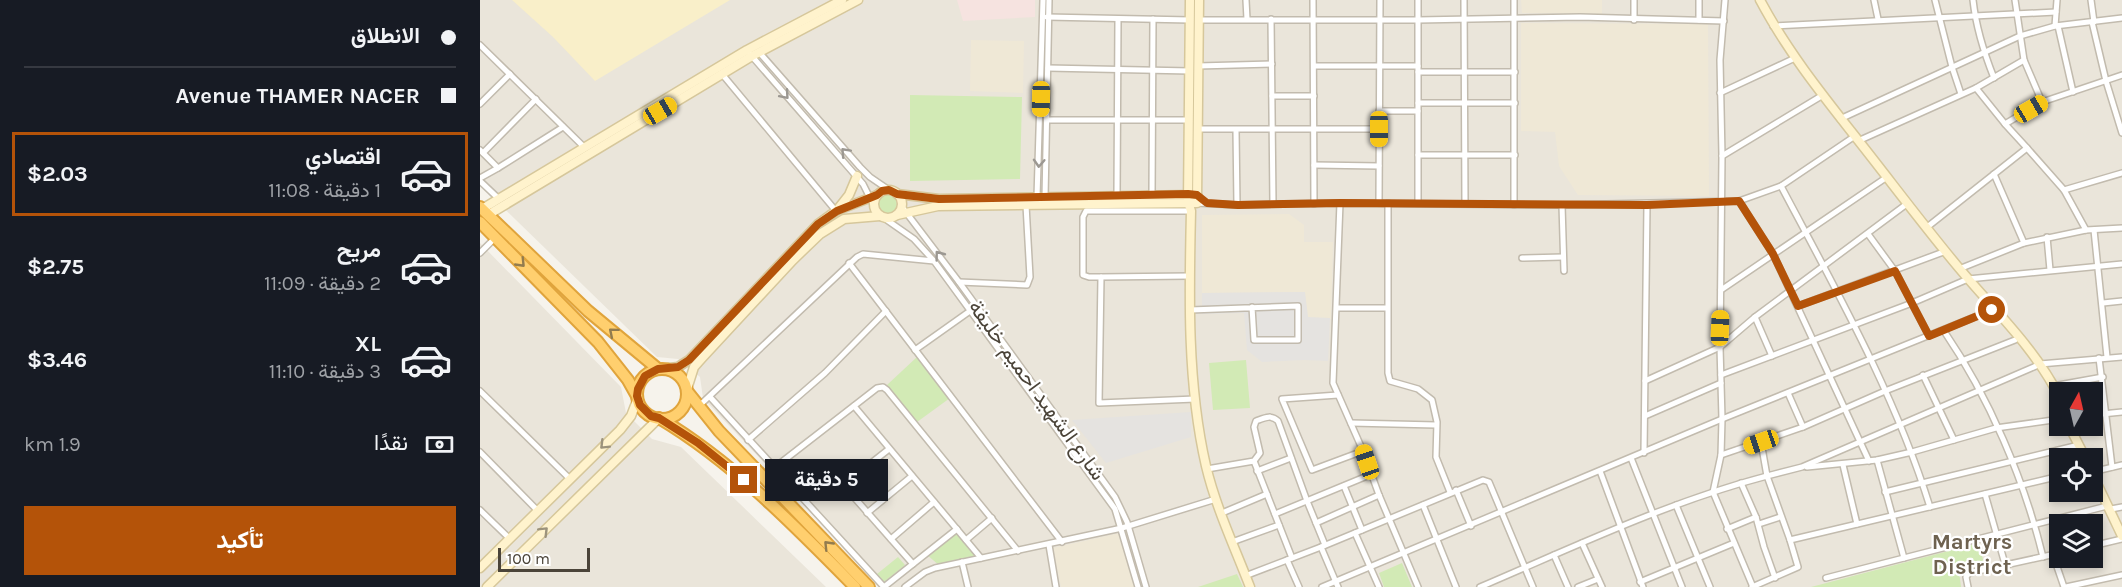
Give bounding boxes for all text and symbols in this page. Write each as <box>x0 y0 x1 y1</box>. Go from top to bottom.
text: الانطلاق <box>351 23 420 49</box>
car <box>1032 81 1050 117</box>
text: Avenue THAMER NACER <box>176 83 420 109</box>
one-way arrow <box>778 88 789 99</box>
car <box>2011 92 2051 126</box>
car <box>640 94 680 128</box>
car <box>1370 111 1388 147</box>
text: اقتصادي <box>305 144 381 170</box>
icon: car <box>399 147 453 201</box>
one-way arrow <box>842 148 853 159</box>
one-way arrow <box>1032 159 1045 168</box>
text: $2.03 <box>27 161 88 187</box>
text: 1 دقيقة · 11:08 <box>268 179 381 202</box>
text: مريح <box>337 237 381 263</box>
icon: car <box>399 240 453 294</box>
one-way arrow <box>935 251 946 262</box>
text: $2.75 <box>27 254 84 280</box>
one-way arrow <box>514 256 525 267</box>
text: 2 دقيقة · 11:09 <box>264 272 381 295</box>
street label: شارع الشهيد احميم خليفة <box>962 295 1110 486</box>
route start <box>1978 296 2005 323</box>
car <box>1710 310 1730 346</box>
one-way arrow <box>609 328 620 339</box>
text: XL <box>355 331 381 357</box>
icon: car <box>399 333 453 387</box>
text: $3.46 <box>27 347 87 373</box>
text: 3 دقيقة · 11:10 <box>269 360 381 383</box>
north arrow <box>2049 382 2103 436</box>
map controls <box>2049 382 2103 568</box>
icon: cash <box>423 428 456 461</box>
car <box>1741 428 1781 456</box>
text: نقدًا <box>374 430 408 456</box>
text: 1.9 km <box>24 433 81 456</box>
one-way arrow <box>601 438 611 449</box>
car <box>1353 442 1381 482</box>
button: locate <box>2049 448 2103 502</box>
callout: 5 دقيقة <box>765 459 888 501</box>
route end <box>730 466 757 493</box>
text: 5 دقيقة <box>795 468 858 491</box>
button: تأكيد <box>24 506 456 575</box>
button: layers <box>2049 514 2103 568</box>
one-way arrow <box>537 527 547 538</box>
district label: Martyrs District <box>1932 529 2012 580</box>
one-way arrow <box>825 542 836 553</box>
scale bar <box>498 545 590 572</box>
text: 100 m <box>507 549 550 568</box>

